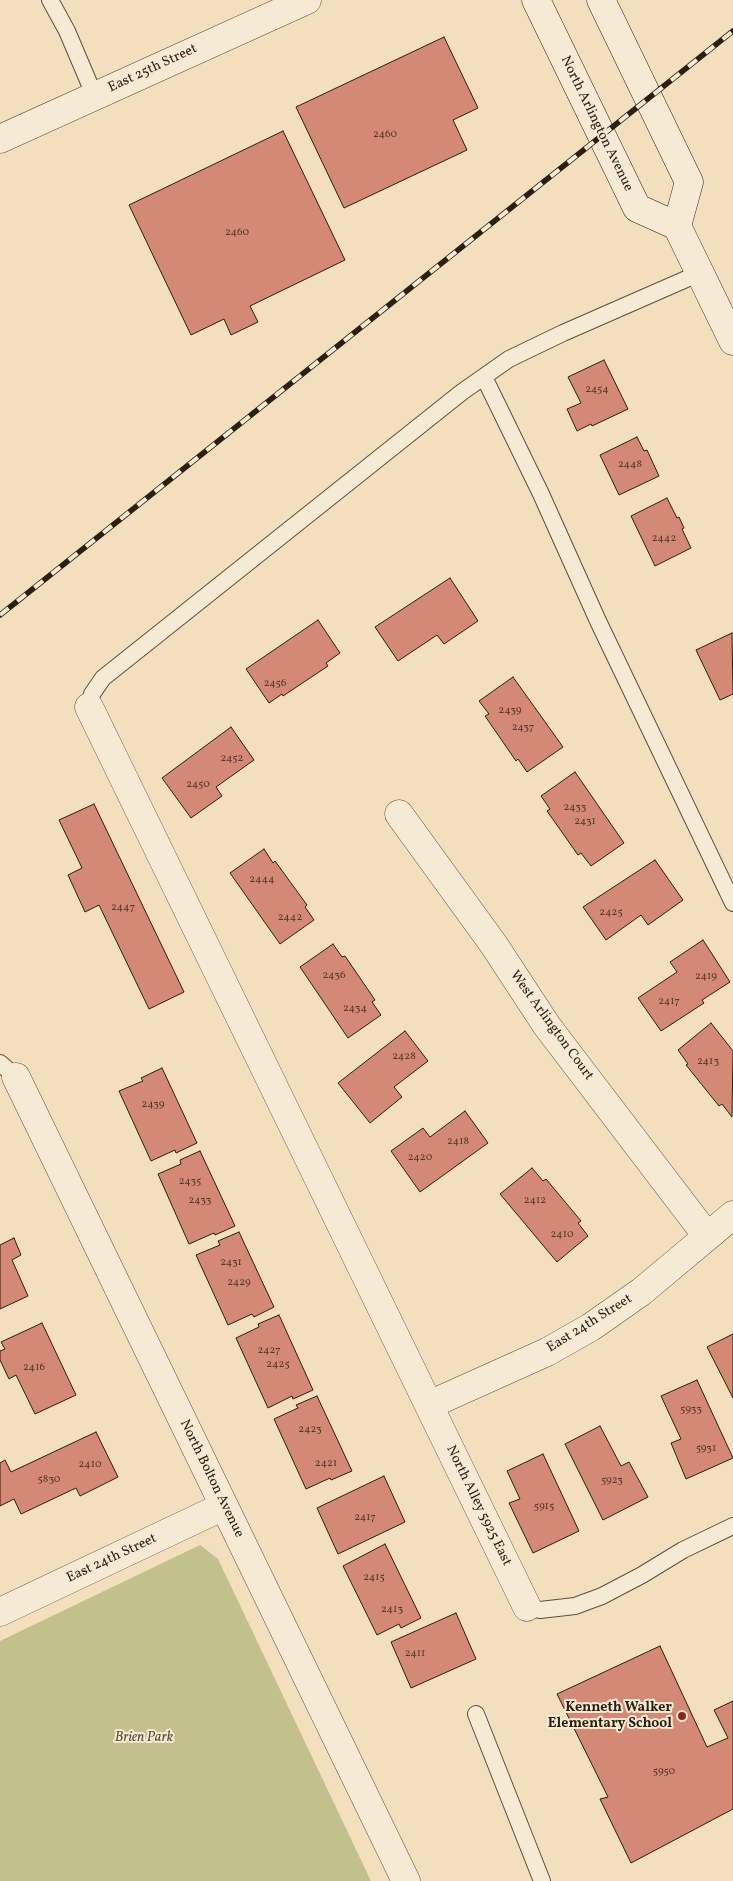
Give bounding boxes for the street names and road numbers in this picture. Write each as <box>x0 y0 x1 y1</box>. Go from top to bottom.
street label: East 25th Street <box>106 41 200 97</box>
street label: North Arlington Avenue <box>556 54 636 194</box>
street label: West Arlington Court <box>506 968 596 1084</box>
street label: East 24th Street <box>544 1291 636 1357</box>
street label: North Bolton Avenue <box>175 1417 247 1541</box>
street label: North Alley 5925 East <box>442 1443 514 1569</box>
street label: East 24th Street <box>64 1531 160 1587</box>

